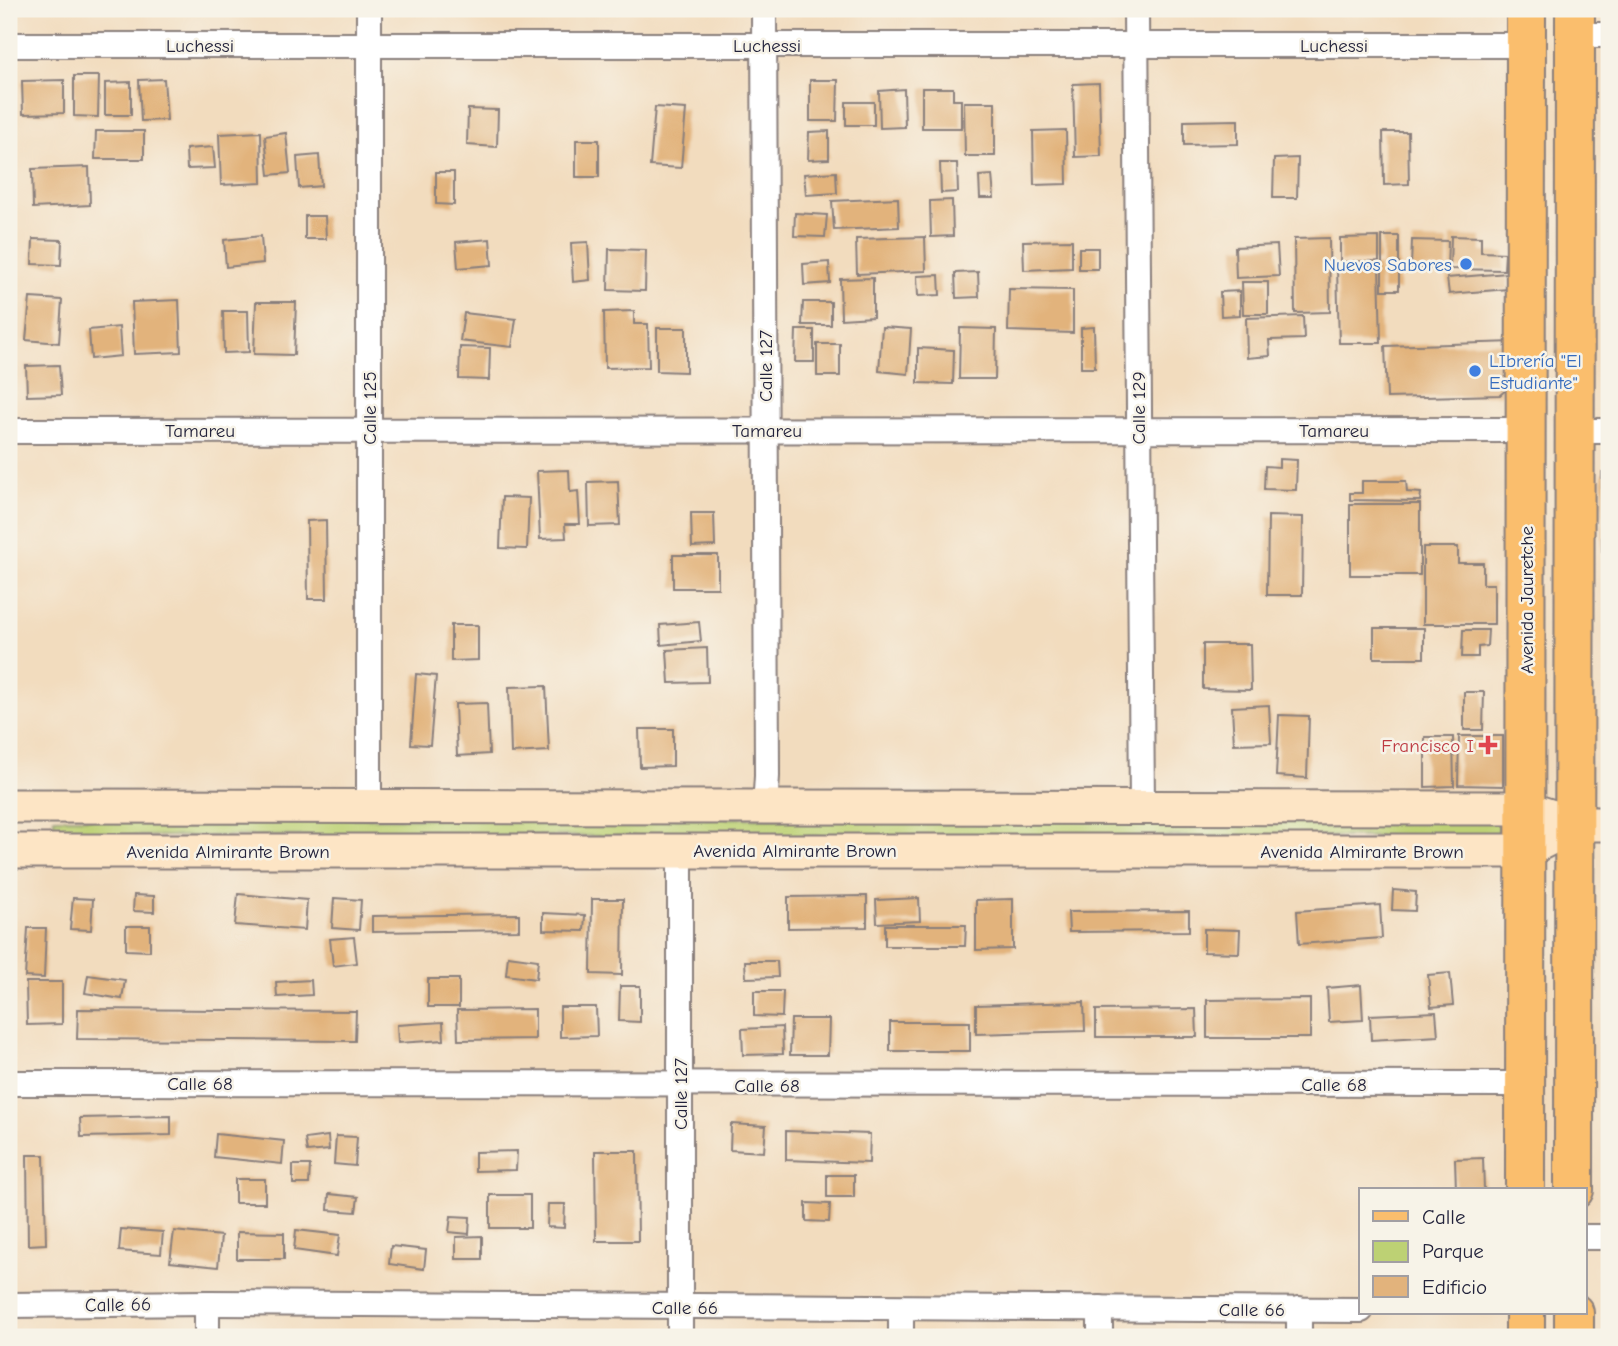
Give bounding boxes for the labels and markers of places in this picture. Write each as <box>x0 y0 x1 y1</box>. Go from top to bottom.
place label: Nuevos Sabores <box>1323 254 1452 276</box>
marker: Nuevos Sabores <box>1458 256 1474 272</box>
place label: LIbrería "El Estudiante" <box>1489 350 1582 394</box>
marker: LIbrería "El Estudiante" <box>1467 363 1483 379</box>
place label: Francisco I <box>1381 735 1474 757</box>
marker: Francisco I <box>1480 737 1496 753</box>

